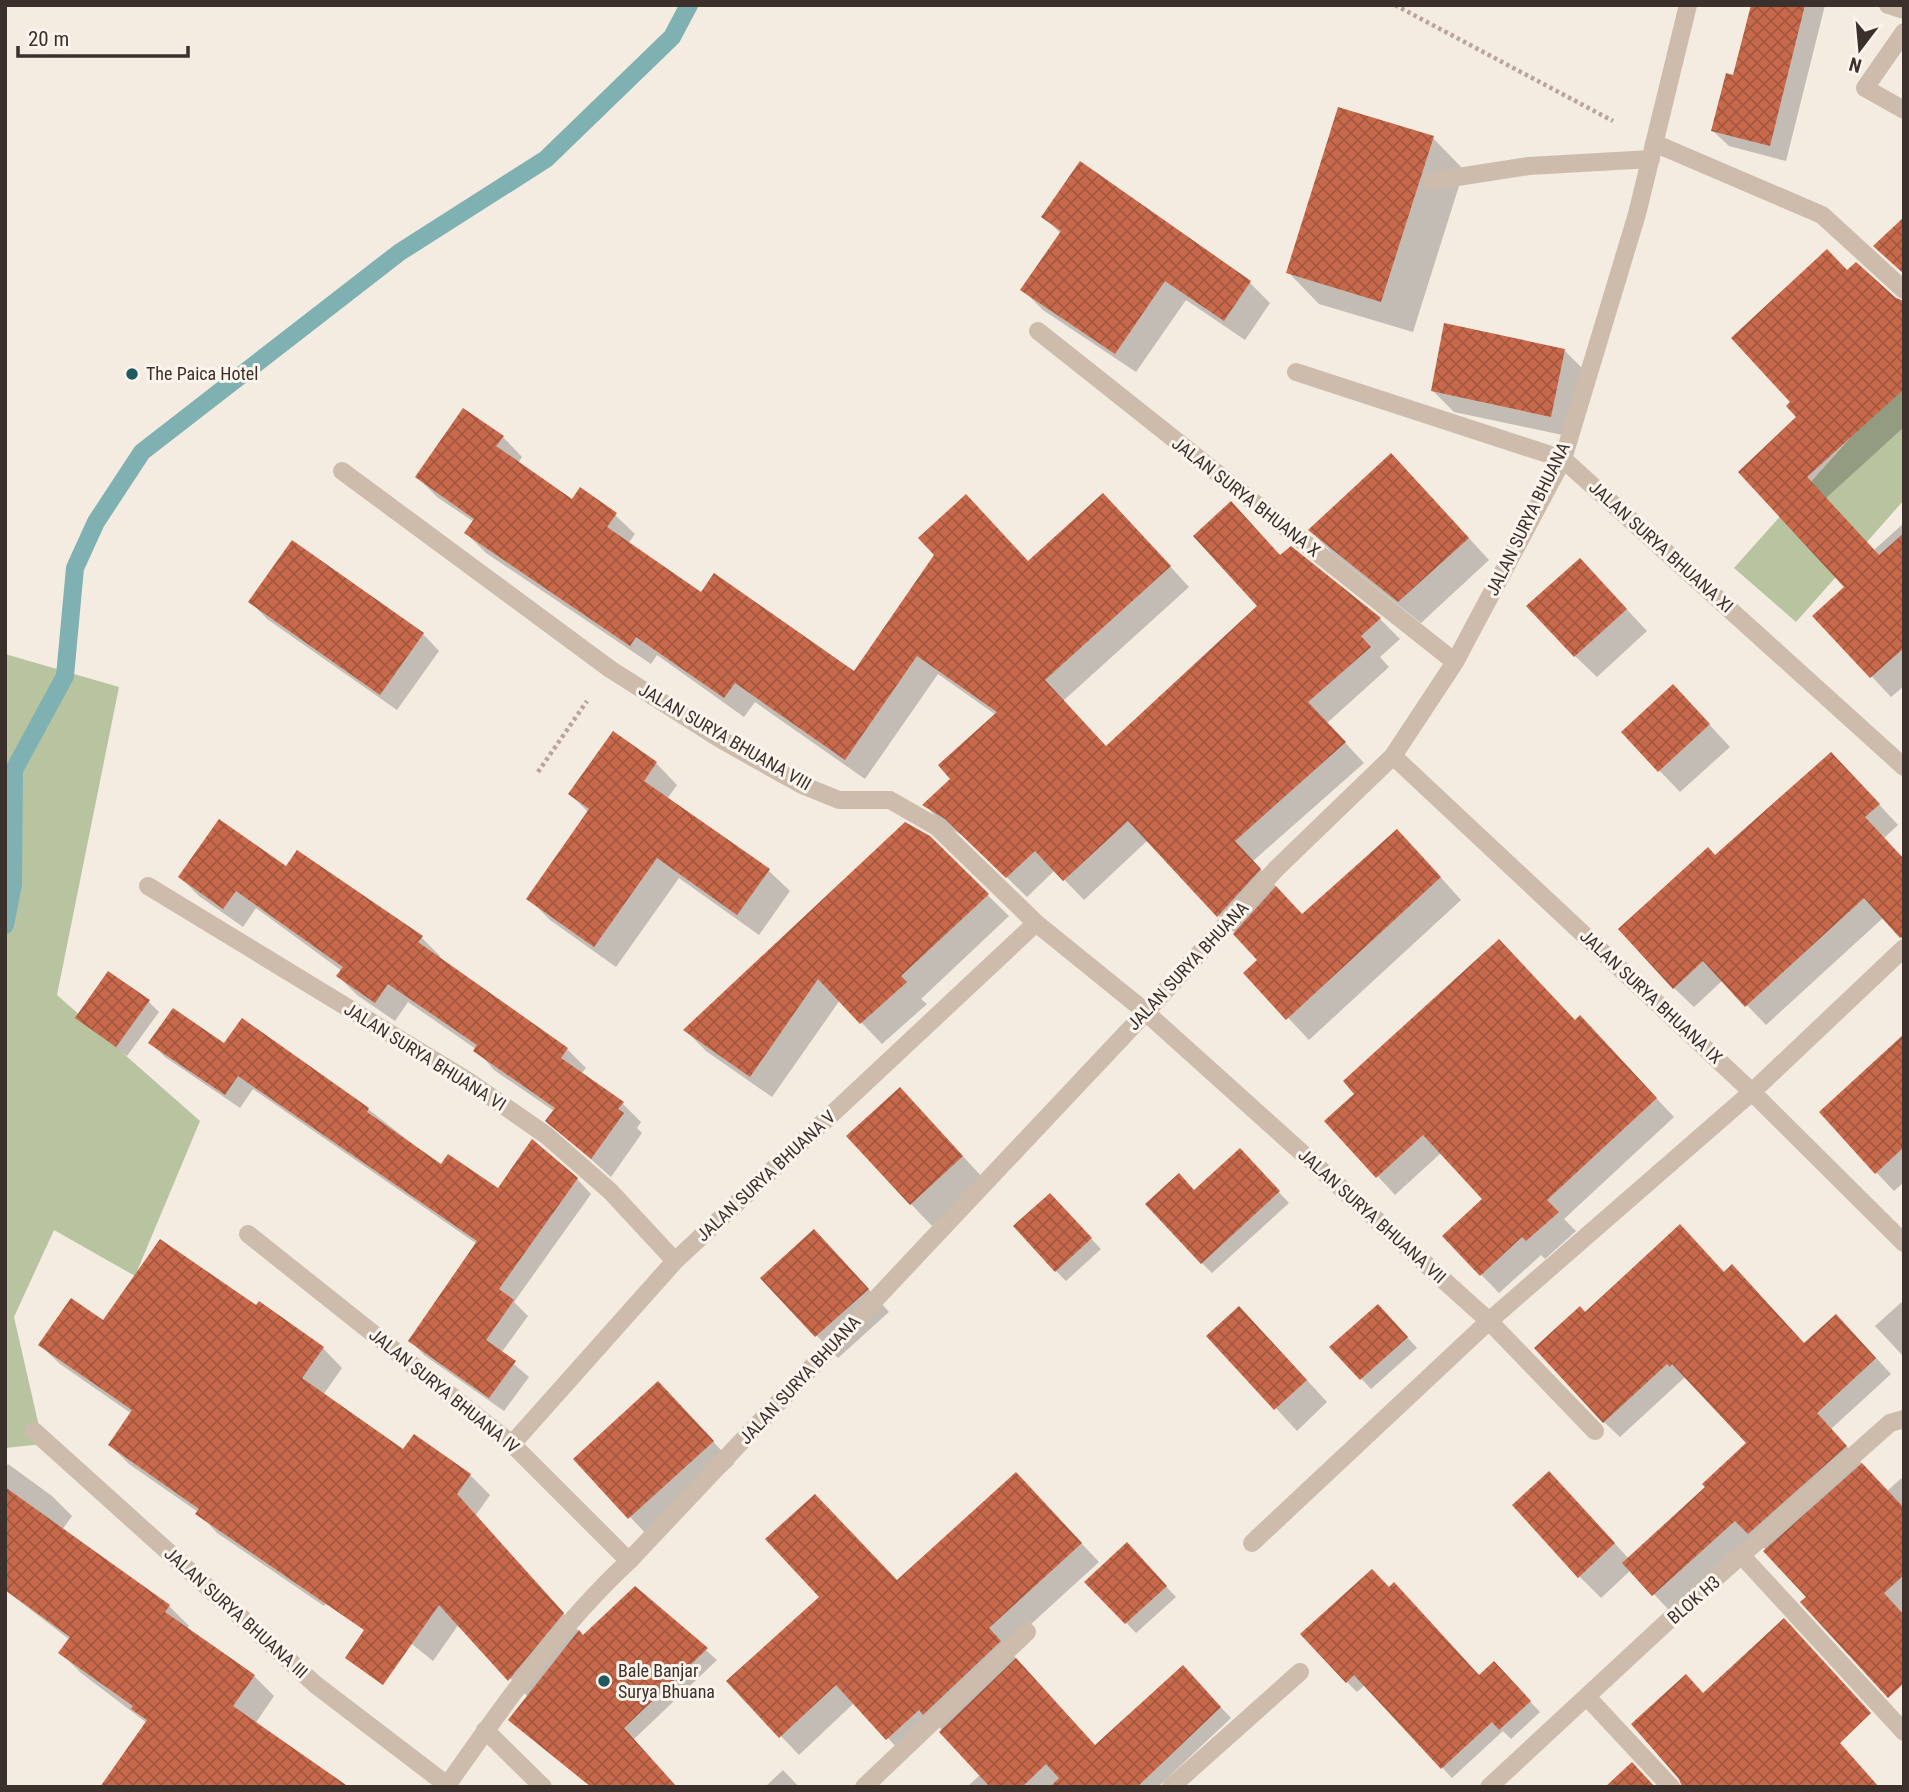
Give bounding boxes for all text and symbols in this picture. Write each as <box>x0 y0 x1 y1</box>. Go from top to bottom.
scale bar <box>18 14 187 58</box>
north arrow <box>1825 14 1895 84</box>
text: 20 m <box>28 27 69 51</box>
text: N <box>1847 52 1864 78</box>
place label: The Paica Hotel <box>146 363 258 384</box>
marker: The Paica Hotel <box>124 366 140 382</box>
street label: JALAN SURYA BHUANA X <box>1168 432 1325 561</box>
street label: JALAN SURYA BHUANA <box>1481 438 1574 599</box>
street label: JALAN SURYA BHUANA XI <box>1585 476 1738 617</box>
street label: JALAN SURYA BHUANA VIII <box>635 679 815 795</box>
street label: JALAN SURYA BHUANA <box>1123 897 1253 1034</box>
street label: JALAN SURYA BHUANA IX <box>1576 925 1727 1068</box>
street label: JALAN SURYA BHUANA VI <box>341 998 510 1115</box>
street label: JALAN SURYA BHUANA V <box>692 1106 839 1245</box>
street label: JALAN SURYA BHUANA VII <box>1294 1144 1450 1287</box>
street label: JALAN SURYA BHUANA <box>735 1311 865 1448</box>
street label: JALAN SURYA BHUANA IV <box>365 1324 523 1458</box>
street label: JALAN SURYA BHUANA III <box>160 1543 312 1683</box>
street label: BLOK H3 <box>1663 1571 1724 1628</box>
place label: Bale Banjar Surya Bhuana <box>618 1660 715 1702</box>
marker: Bale Banjar Surya Bhuana <box>596 1673 612 1689</box>

